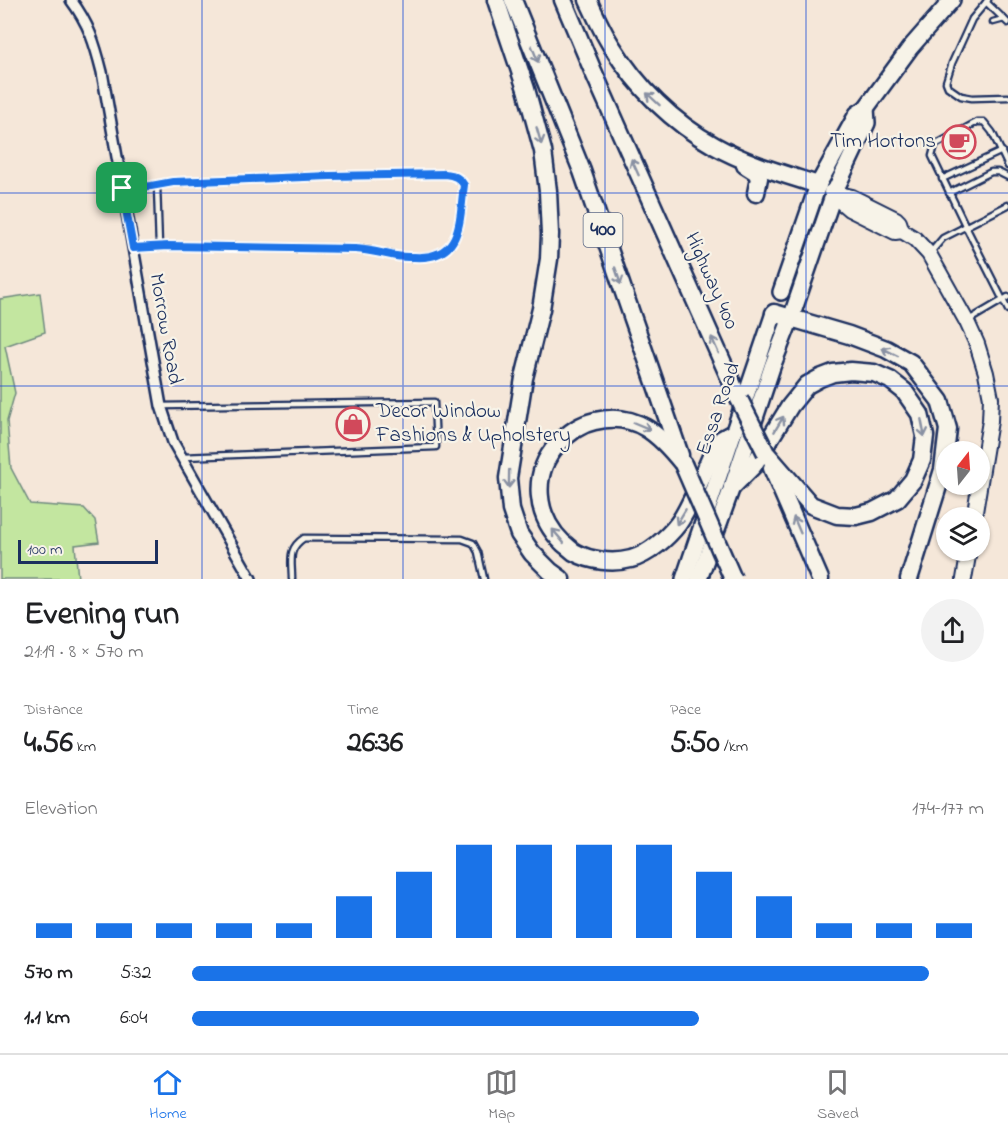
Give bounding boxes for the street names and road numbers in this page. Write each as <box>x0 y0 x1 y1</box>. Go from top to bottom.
road number: 400 <box>584 213 622 247</box>
street label: Highway 400 <box>674 228 746 335</box>
street label: Morrow Road <box>140 271 190 387</box>
street label: Essa Road <box>689 358 749 459</box>

